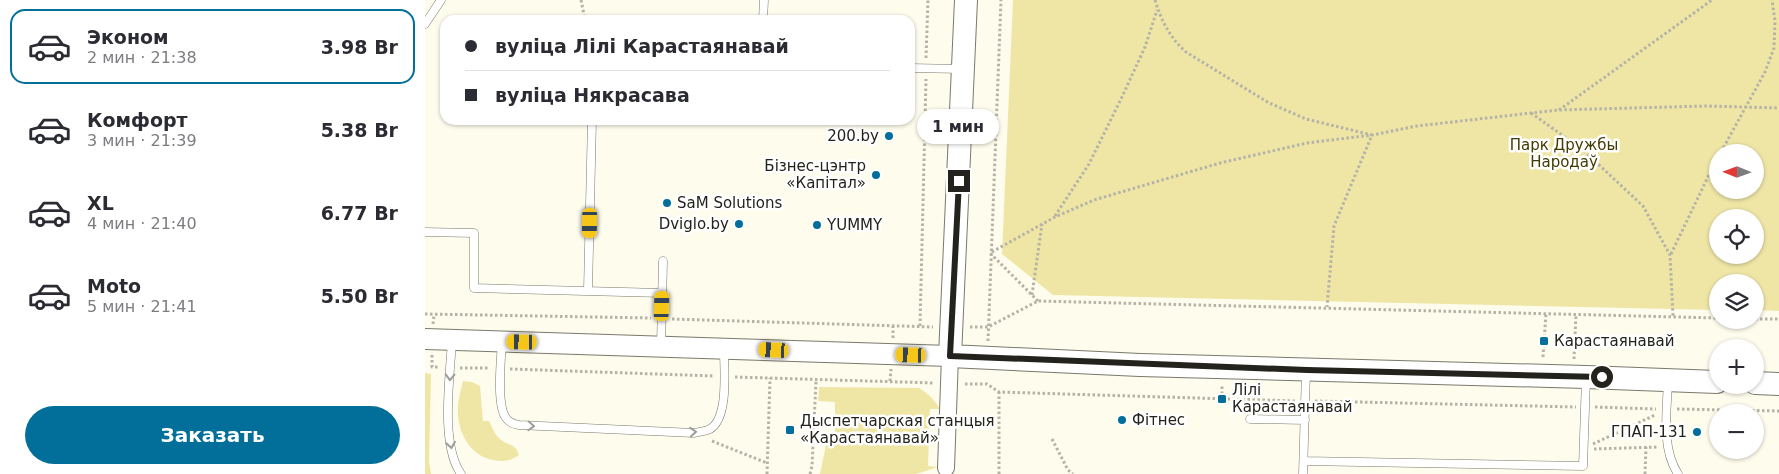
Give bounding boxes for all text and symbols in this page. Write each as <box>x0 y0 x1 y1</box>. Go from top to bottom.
icon: car <box>27 24 72 69</box>
text: Эконом <box>87 26 169 48</box>
text: вуліца Лілі Карастаянавай <box>495 35 789 57</box>
text: 3.98 Br <box>321 36 398 58</box>
text: 2 мин · 21:38 <box>87 48 197 67</box>
text: вуліца Някрасава <box>495 84 690 106</box>
icon: car <box>27 107 72 152</box>
text: Комфорт <box>87 109 188 131</box>
callout: 1 мин <box>918 109 1000 144</box>
text: 1 мин <box>932 117 984 136</box>
text: 5.38 Br <box>321 119 398 141</box>
place label: 200.by <box>827 127 879 145</box>
marker: 200.by <box>883 130 895 142</box>
text: 3 мин · 21:39 <box>87 131 197 150</box>
park label: Парк Дружбы Народаў <box>1510 136 1618 171</box>
north arrow <box>1709 144 1764 199</box>
map controls <box>1709 144 1764 459</box>
place label: Бізнес-цэнтр «Капітал» <box>764 157 866 192</box>
marker: Бізнес-цэнтр «Капітал» <box>870 169 882 181</box>
route end <box>948 170 970 192</box>
icon: car <box>27 190 72 235</box>
text: XL <box>87 192 114 214</box>
place label: SaM Solutions <box>677 194 783 212</box>
marker: SaM Solutions <box>661 197 673 209</box>
text: 6.77 Br <box>321 202 398 224</box>
car <box>582 208 597 238</box>
button: locate <box>1709 209 1764 264</box>
text: 4 мин · 21:40 <box>87 214 197 233</box>
place label: Dviglo.by <box>659 215 729 233</box>
place label: YUMMY <box>826 216 883 234</box>
marker: Dviglo.by <box>733 218 745 230</box>
marker: YUMMY <box>811 219 823 231</box>
icon: car <box>27 273 72 318</box>
button: layers <box>1709 274 1764 329</box>
text: Moto <box>87 275 141 297</box>
text: 5.50 Br <box>321 285 398 307</box>
car <box>653 291 670 321</box>
text: 5 мин · 21:41 <box>87 297 197 316</box>
place label: Карастаянавай <box>1554 332 1675 350</box>
car <box>506 334 537 350</box>
marker: Карастаянавай <box>1538 335 1550 347</box>
button: + <box>1709 339 1764 394</box>
car <box>758 342 789 358</box>
car <box>895 347 926 363</box>
route start <box>1591 366 1613 388</box>
one-way arrow <box>445 373 456 381</box>
place label: Лілі Карастаянавай <box>1232 381 1353 416</box>
marker: Лілі Карастаянавай <box>1216 393 1228 405</box>
button: − <box>1709 404 1764 459</box>
button: Заказать <box>25 406 400 464</box>
place label: Фітнес <box>1132 411 1185 429</box>
place label: Дыспетчарская станцыя «Карастаянавай» <box>800 412 995 447</box>
marker: Фітнес <box>1116 414 1128 426</box>
one-way arrow <box>527 420 535 431</box>
place label: ГПАП-131 <box>1611 423 1687 441</box>
marker: Дыспетчарская станцыя «Карастаянавай» <box>784 424 796 436</box>
marker: ГПАП-131 <box>1691 426 1703 438</box>
one-way arrow <box>690 427 698 438</box>
one-way arrow <box>445 440 455 449</box>

